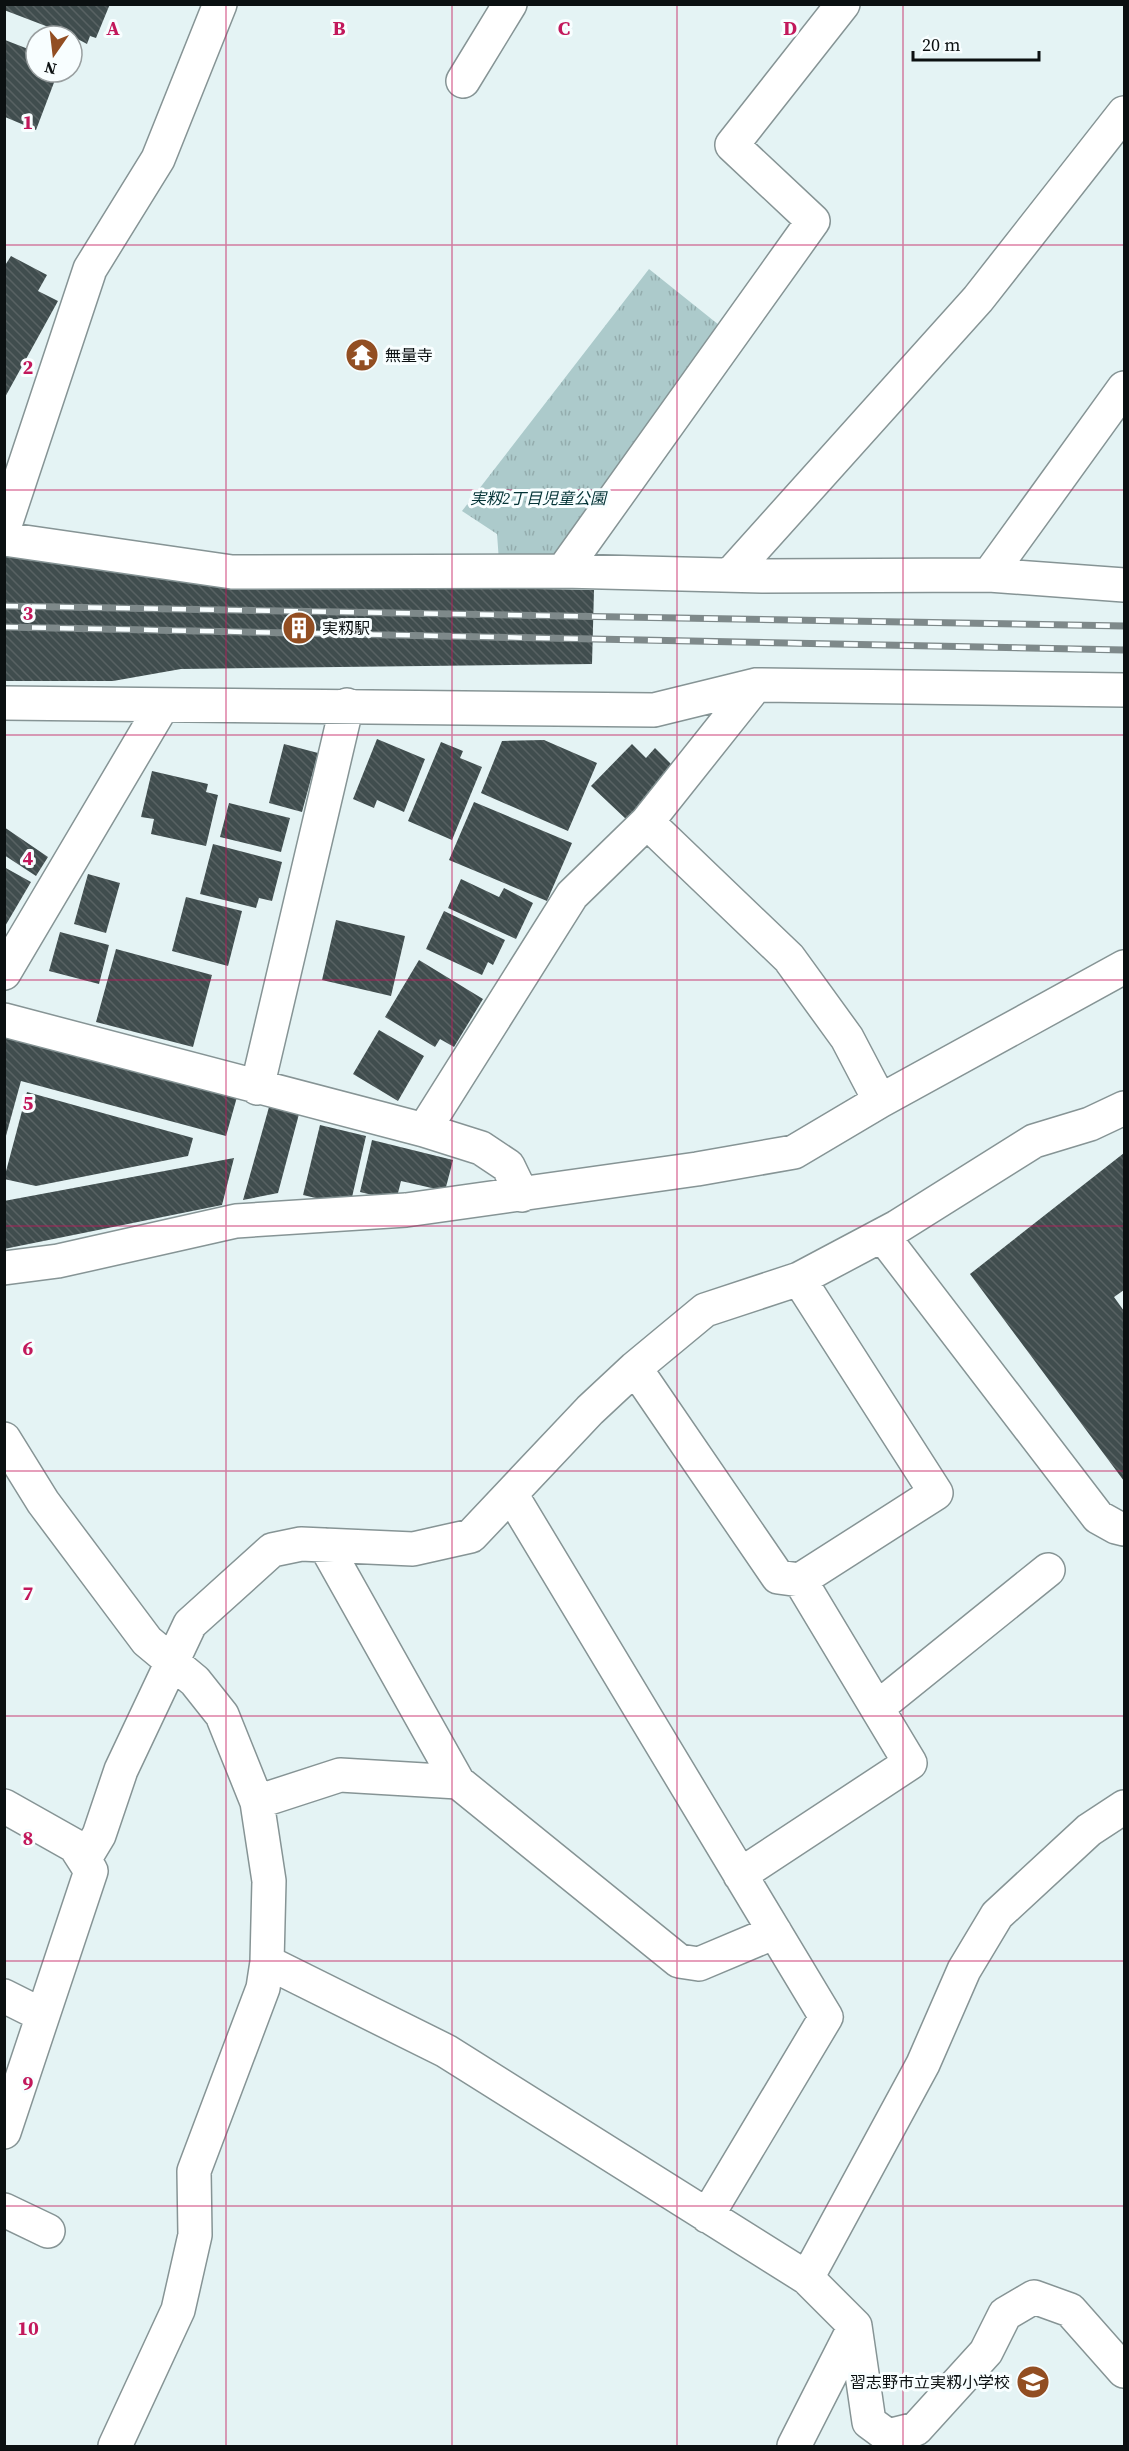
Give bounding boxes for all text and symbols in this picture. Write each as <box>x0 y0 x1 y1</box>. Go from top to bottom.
text: A <box>106 14 120 42</box>
text: B <box>332 14 346 42</box>
text: C <box>558 14 570 42</box>
text: D <box>783 14 797 42</box>
north arrow <box>24 24 84 84</box>
scale bar <box>913 24 1039 62</box>
text: 20 m <box>922 32 960 57</box>
text: N <box>42 56 59 81</box>
text: 1 <box>23 108 33 136</box>
temple icon: 無量寺 <box>344 337 380 373</box>
place label: 無量寺 <box>385 344 433 366</box>
text: 2 <box>23 353 34 381</box>
park label: 実籾2丁目児童公園 <box>470 487 608 509</box>
text: 3 <box>23 599 34 627</box>
building icon: 実籾駅 <box>281 610 317 646</box>
place label: 実籾駅 <box>322 617 370 639</box>
text: 4 <box>23 844 34 872</box>
text: 5 <box>23 1089 34 1117</box>
text: 6 <box>23 1334 34 1362</box>
text: 7 <box>23 1579 34 1607</box>
text: 8 <box>23 1824 33 1852</box>
text: 9 <box>23 2069 34 2097</box>
text: 10 <box>17 2314 39 2342</box>
school or university icon: 習志野市立実籾小学校 <box>1015 2364 1051 2400</box>
place label: 習志野市立実籾小学校 <box>850 2371 1010 2393</box>

